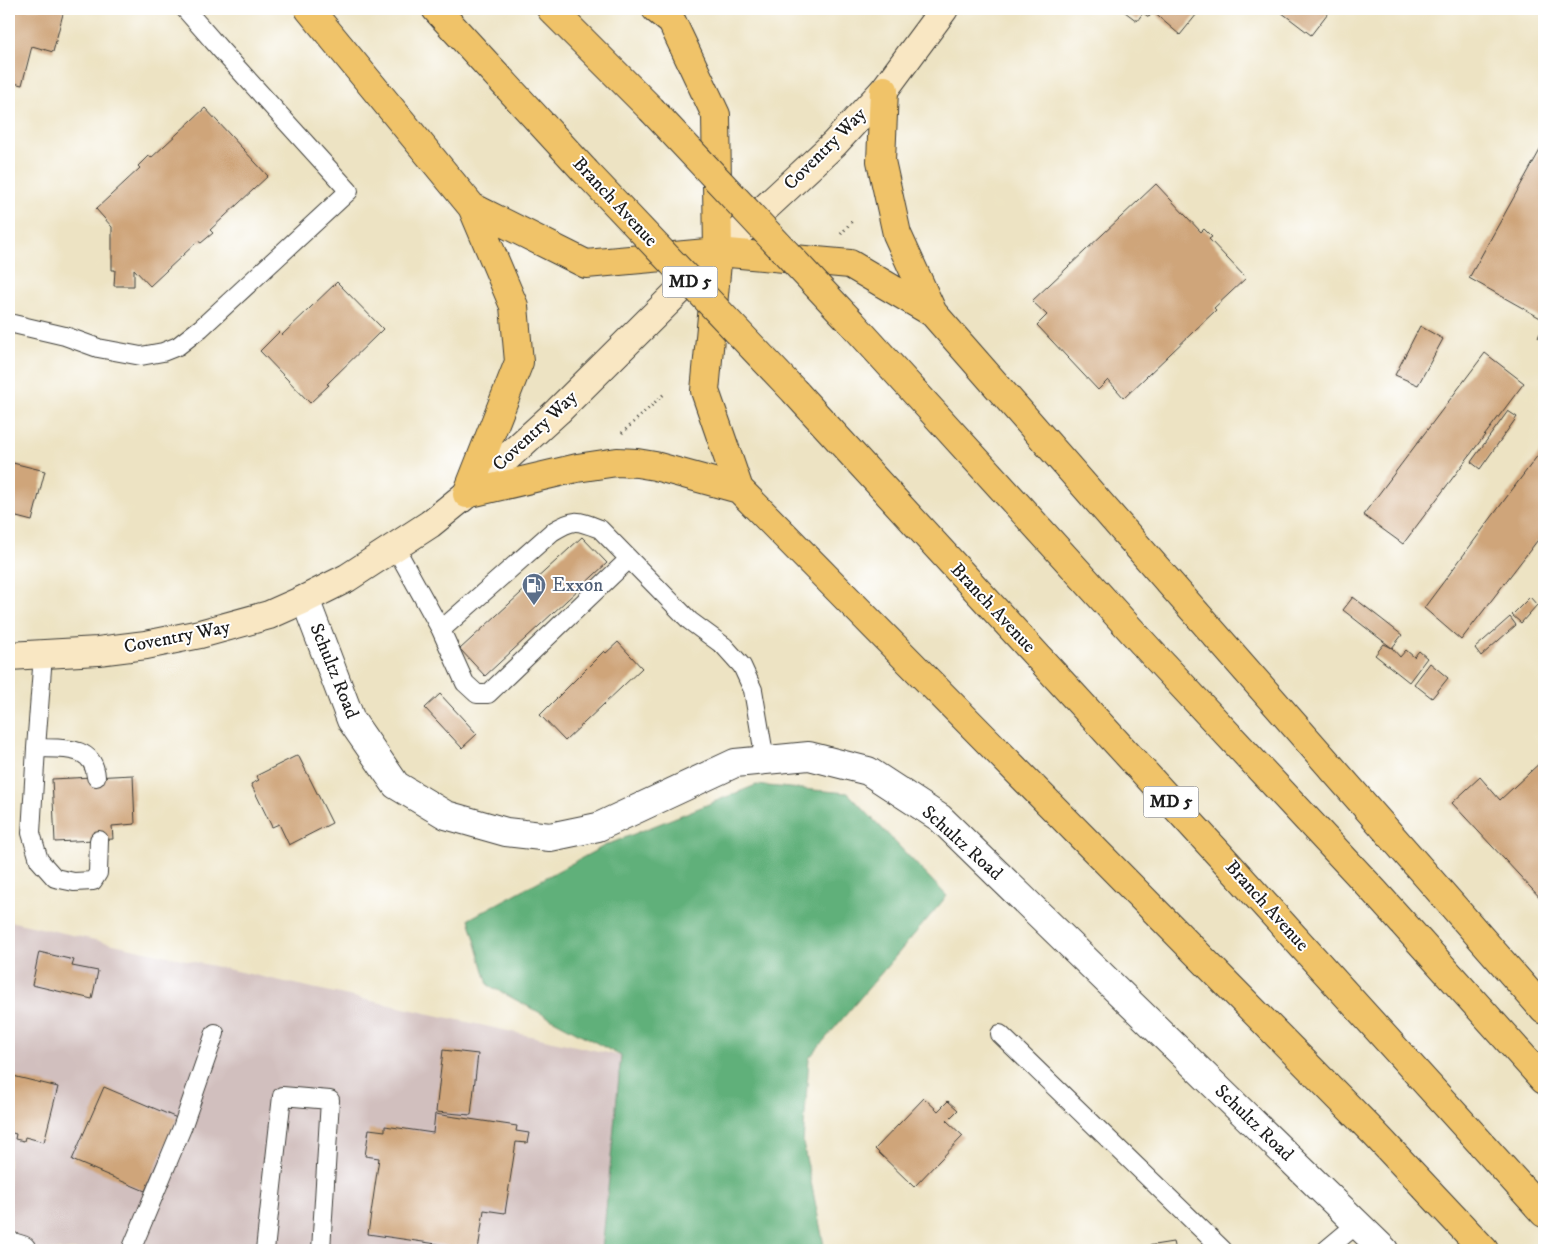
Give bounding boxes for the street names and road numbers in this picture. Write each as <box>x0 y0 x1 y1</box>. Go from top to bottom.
street label: Coventry Way <box>779 102 872 195</box>
street label: Branch Avenue <box>568 152 662 252</box>
road number: MD 5 <box>662 266 718 298</box>
street label: Coventry Way <box>488 385 583 476</box>
street label: Branch Avenue <box>946 558 1040 658</box>
street label: Coventry Way <box>122 615 233 659</box>
street label: Schultz Road <box>305 620 364 722</box>
road number: MD 5 <box>1144 786 1198 818</box>
street label: Schultz Road <box>917 801 1007 886</box>
street label: Branch Avenue <box>1220 856 1314 956</box>
street label: Schultz Road <box>1210 1080 1299 1167</box>

